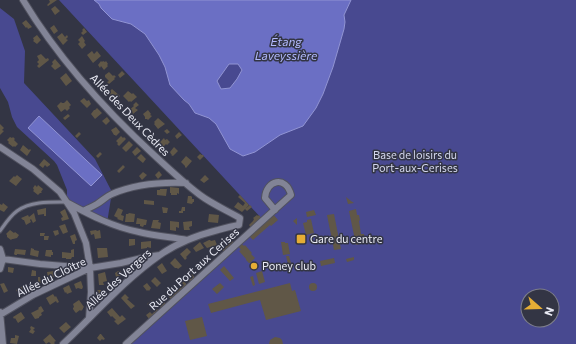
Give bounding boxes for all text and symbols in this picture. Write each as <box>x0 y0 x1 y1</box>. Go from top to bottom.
water label: Étang Laveyssière <box>255 34 318 62</box>
street label: Allée des Deux Cèdres <box>88 71 173 158</box>
park label: Base de loisirs du Port-aux-Cerises <box>372 148 458 174</box>
street label: Rue du Port aux Cerises <box>146 225 241 312</box>
place label: Gare du centre <box>310 232 383 245</box>
marker: Gare du centre <box>295 233 307 245</box>
street label: Allée des Vergers <box>82 246 153 312</box>
street label: Allée du Cloître <box>14 254 88 299</box>
place label: Poney club <box>262 259 316 272</box>
marker: Poney club <box>249 261 259 271</box>
north arrow <box>520 288 560 328</box>
text: N <box>542 305 557 318</box>

